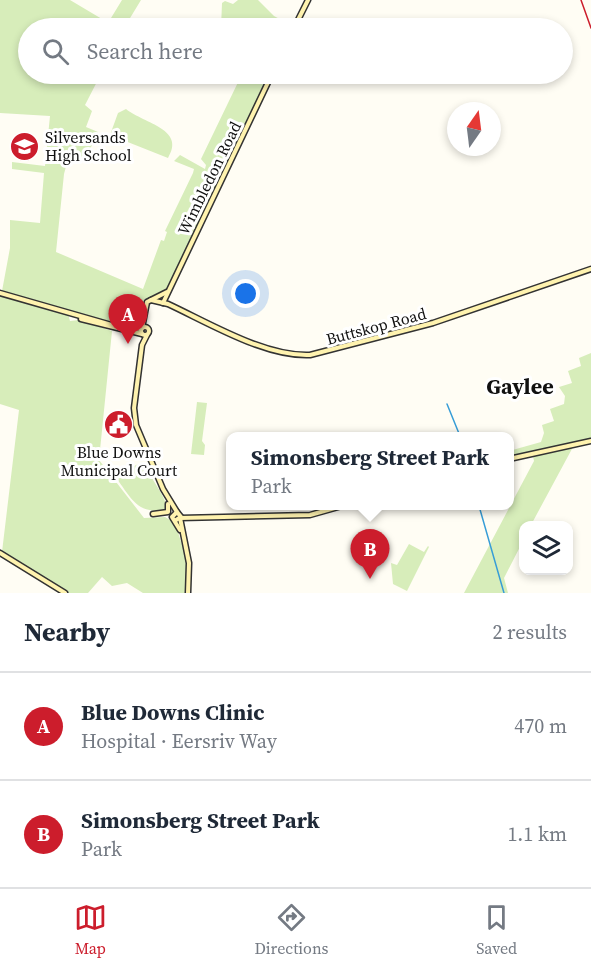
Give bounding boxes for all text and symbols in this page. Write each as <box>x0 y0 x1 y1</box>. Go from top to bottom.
search box <box>18 18 573 84</box>
icon: search <box>39 35 72 68</box>
text: Search here <box>87 36 203 66</box>
north arrow <box>447 102 501 156</box>
street label: Wimbledon Road <box>172 118 246 238</box>
place label: Silversands High School <box>45 126 132 166</box>
school or university icon: Silversands High School <box>8 130 40 162</box>
your location <box>231 279 260 308</box>
pin: A <box>108 294 148 344</box>
street label: Buttskop Road <box>324 302 428 350</box>
district label: Gaylee <box>486 371 554 401</box>
public building icon: Blue Downs Municipal Court <box>103 408 135 440</box>
popup <box>226 432 514 510</box>
place label: Blue Downs Municipal Court <box>61 441 178 481</box>
text: Simonsberg Street Park <box>251 442 489 472</box>
text: Park <box>251 472 292 500</box>
map controls <box>519 521 573 575</box>
button: layers <box>519 521 573 575</box>
pin: B <box>350 530 389 579</box>
text: Nearby <box>24 614 110 650</box>
text: 2 results <box>492 618 567 646</box>
text: Blue Downs Clinic <box>81 697 265 727</box>
text: A <box>37 712 50 740</box>
text: 470 m <box>514 712 567 740</box>
text: Hospital · Eersriv Way <box>81 727 277 755</box>
text: Simonsberg Street Park <box>81 805 320 835</box>
text: B <box>37 820 50 848</box>
text: 1.1 km <box>507 820 567 848</box>
text: Park <box>81 835 122 863</box>
tab: Map <box>74 901 107 959</box>
tab: Directions <box>254 901 329 959</box>
tab: Saved <box>476 901 517 959</box>

